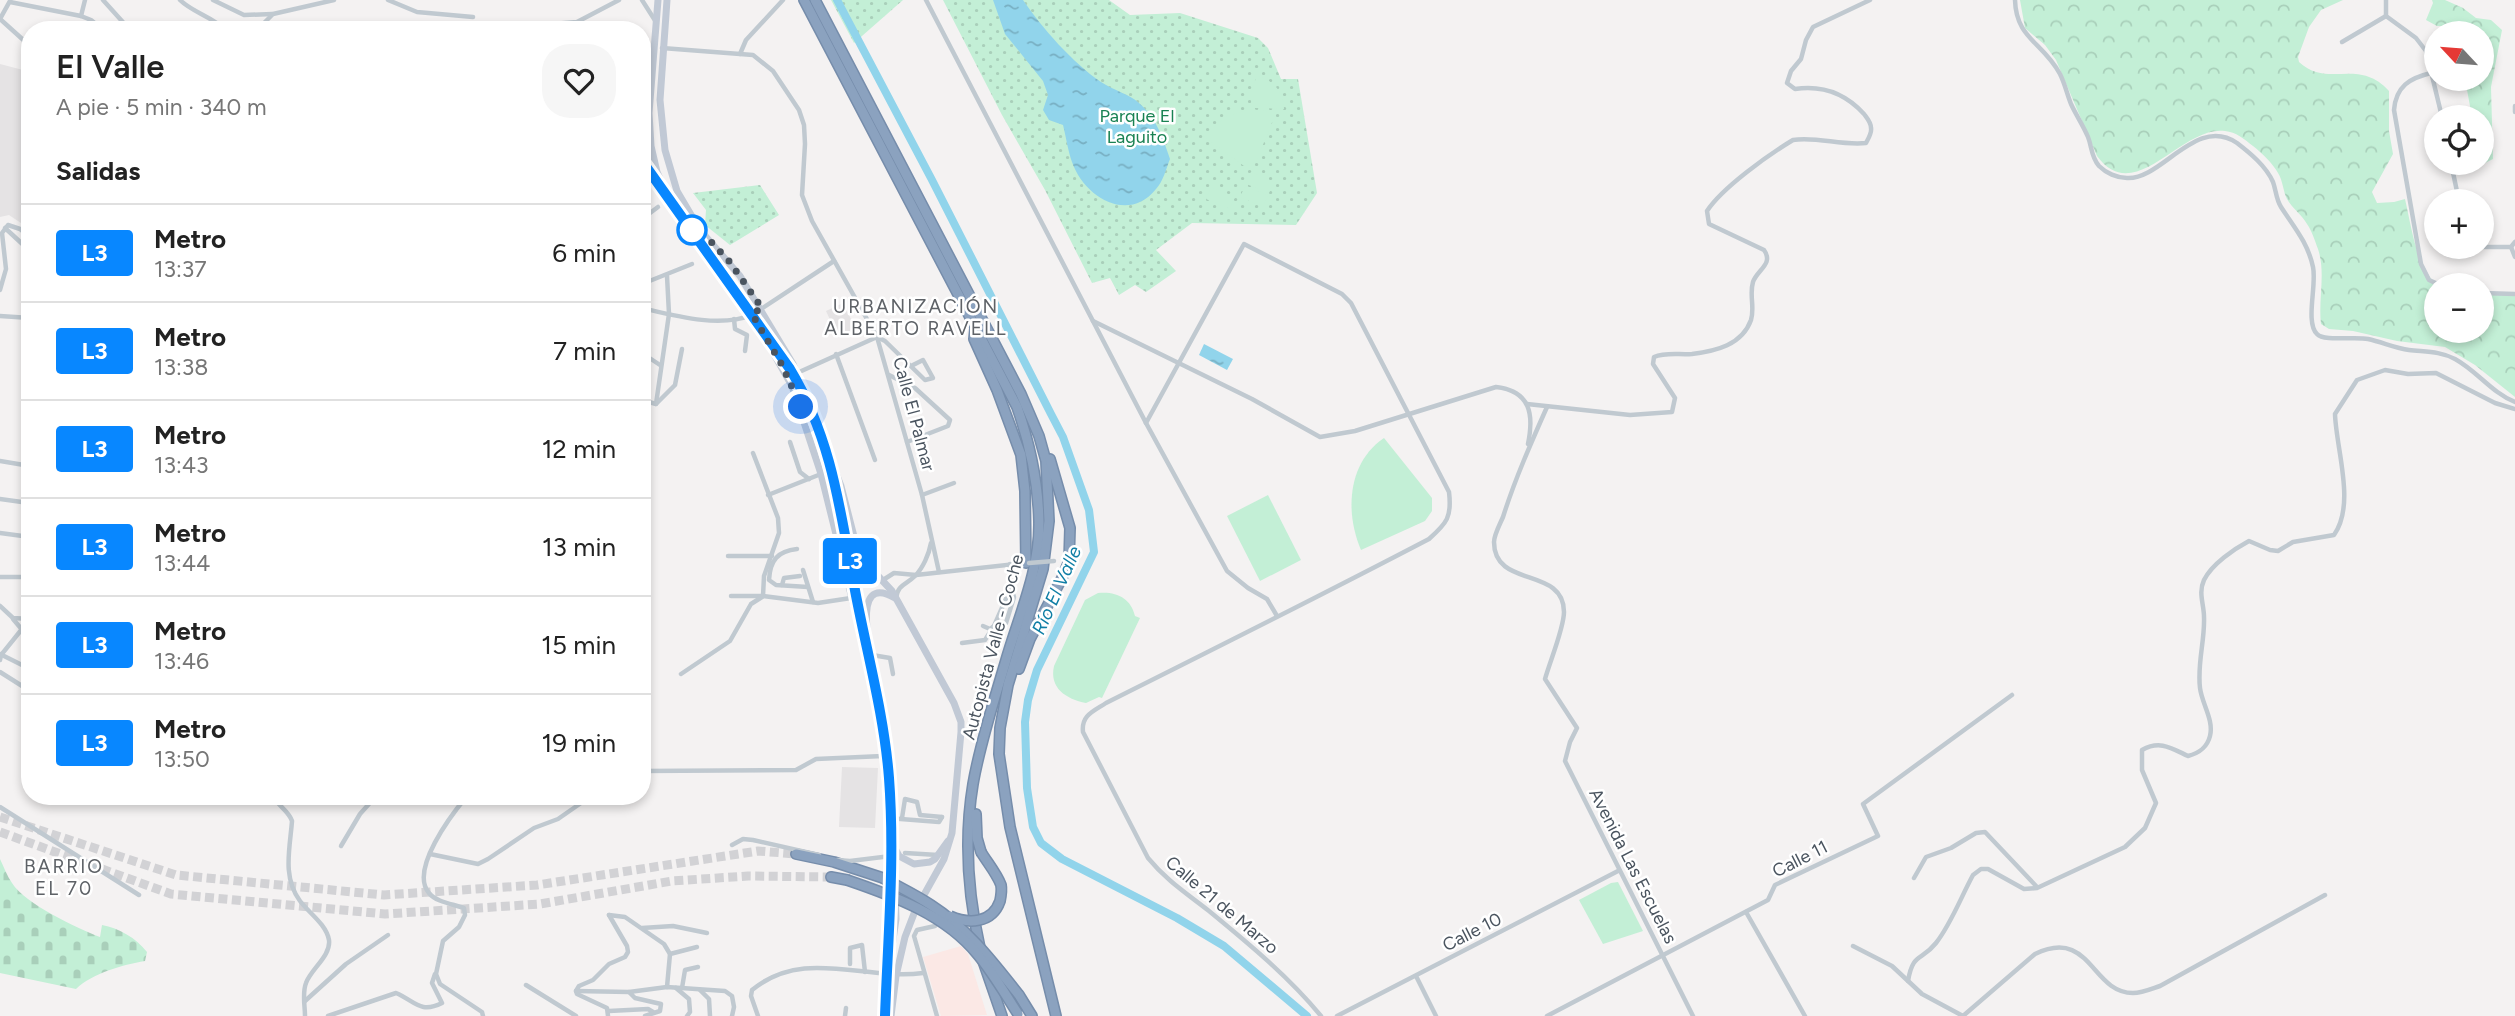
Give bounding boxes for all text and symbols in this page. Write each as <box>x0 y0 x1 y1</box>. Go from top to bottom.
north arrow <box>2424 21 2494 91</box>
map controls <box>2424 21 2494 343</box>
button: heart <box>542 44 616 118</box>
text: El Valle <box>56 47 164 86</box>
text: A pie · 5 min · 340 m <box>56 93 267 121</box>
park label: Parque El Laguito <box>1100 105 1174 148</box>
button: locate <box>2424 105 2494 175</box>
text: Salidas <box>56 155 140 187</box>
button: + <box>2424 189 2494 259</box>
unlabelled marker <box>677 215 707 245</box>
text: Metro <box>154 223 226 255</box>
text: 6 min <box>552 237 616 269</box>
text: L3 <box>81 238 108 267</box>
text: 13:37 <box>154 255 207 283</box>
button: − <box>2424 273 2494 343</box>
district label: URBANIZACIÓN ALBERTO RAVELL <box>824 295 1008 340</box>
text: Metro <box>154 321 226 353</box>
text: 7 min <box>553 335 616 367</box>
text: L3 <box>81 336 108 365</box>
text: 13:38 <box>154 353 208 381</box>
street label: Calle El Palmar <box>888 354 940 474</box>
your location <box>783 389 818 424</box>
text: Metro <box>154 419 226 451</box>
text: 12 min <box>542 433 616 465</box>
text: L3 <box>81 434 108 463</box>
text: 13:43 <box>154 451 209 479</box>
text: Metro <box>154 517 226 549</box>
text: 13 min <box>542 531 616 563</box>
text: L3 <box>81 532 108 561</box>
line badge: L3 <box>818 538 882 584</box>
water label: Río El Valle <box>1027 542 1086 638</box>
text: L3 <box>837 546 863 575</box>
text: 13:44 <box>154 549 210 577</box>
street label: Autopista Valle - Coche <box>958 552 1028 742</box>
text: Metro <box>154 615 226 647</box>
text: 15 min <box>541 629 616 661</box>
text: L3 <box>81 630 108 659</box>
text: 13:46 <box>154 647 209 675</box>
text: Metro <box>154 713 226 745</box>
text: 19 min <box>541 727 616 759</box>
text: L3 <box>81 728 108 757</box>
text: 13:50 <box>154 745 210 773</box>
street label: Avenida Las Escuelas <box>1584 785 1682 947</box>
street label: Calle 11 <box>1769 836 1831 882</box>
street label: Calle 21 de Marzo <box>1161 851 1283 959</box>
district label: BARRIO EL 70 <box>24 855 104 900</box>
street label: Calle 10 <box>1439 908 1505 956</box>

